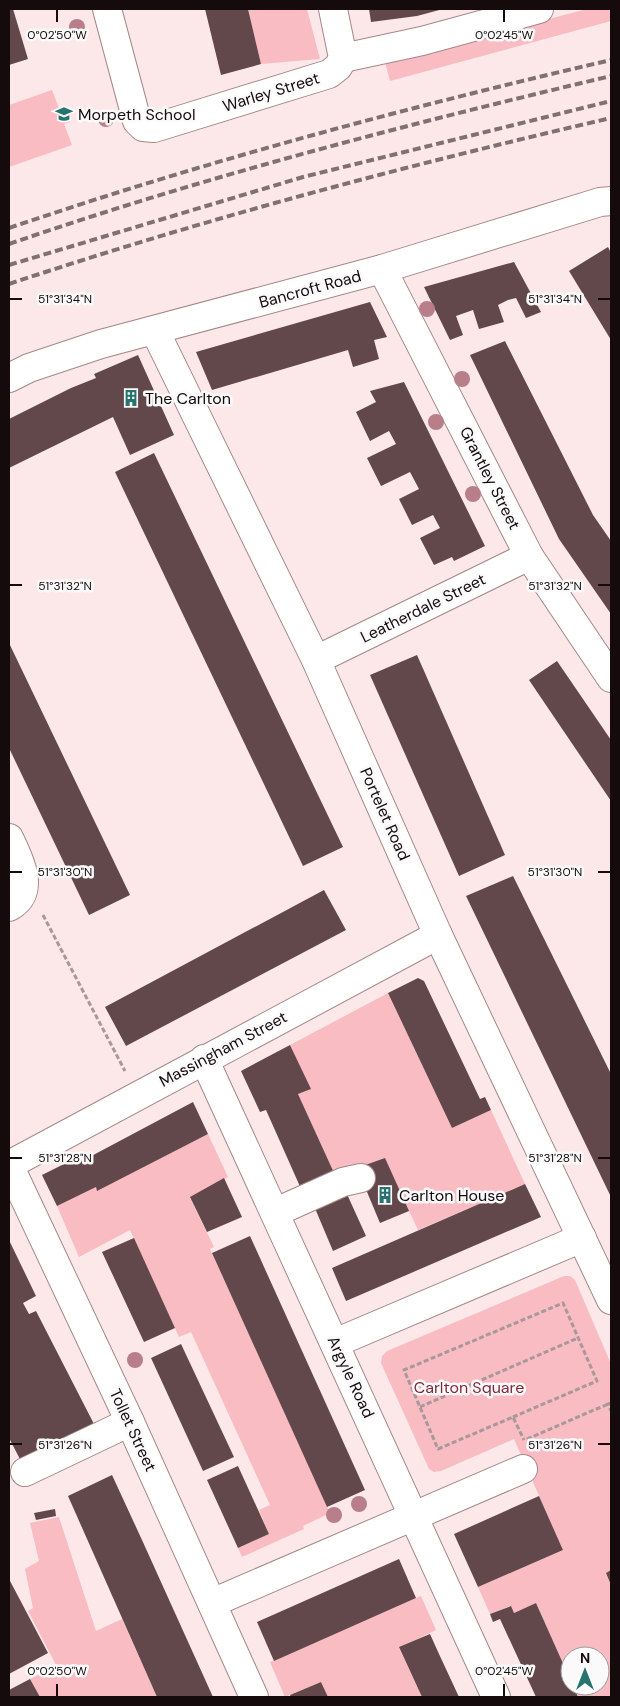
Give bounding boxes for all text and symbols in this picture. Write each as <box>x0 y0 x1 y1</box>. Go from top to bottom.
text: 0°02'50"W <box>27 27 87 43</box>
text: 0°02'45"W <box>475 27 533 43</box>
street label: Warley Street <box>220 67 322 117</box>
school or university icon: Morpeth School <box>54 104 74 124</box>
place label: Morpeth School <box>78 104 196 125</box>
street label: Bancroft Road <box>257 265 363 313</box>
text: 51°31'34"N <box>38 291 92 307</box>
text: 51°31'34"N <box>528 291 582 307</box>
building icon: The Carlton <box>121 388 141 408</box>
place label: The Carlton <box>145 388 231 409</box>
street label: Grantley Street <box>455 423 525 533</box>
street label: Leatherdale Street <box>357 569 489 647</box>
text: 51°31'32"N <box>38 578 92 594</box>
text: 51°31'32"N <box>528 578 582 594</box>
street label: Portelet Road <box>355 764 415 864</box>
text: 51°31'30"N <box>38 864 92 880</box>
text: 51°31'30"N <box>528 864 582 880</box>
street label: Massingham Street <box>155 1006 291 1092</box>
text: 51°31'28"N <box>38 1150 92 1166</box>
text: 51°31'28"N <box>528 1150 582 1166</box>
building icon: Carlton House <box>375 1185 395 1205</box>
place label: Carlton House <box>399 1185 504 1206</box>
street label: Argyle Road <box>323 1333 379 1421</box>
park label: Carlton Square <box>414 1377 524 1398</box>
street label: Tollet Street <box>105 1385 161 1475</box>
text: 51°31'26"N <box>38 1437 92 1453</box>
text: 51°31'26"N <box>528 1437 582 1453</box>
north arrow <box>560 1646 610 1696</box>
text: N <box>580 1649 590 1667</box>
text: 0°02'50"W <box>27 1663 87 1679</box>
text: 0°02'45"W <box>475 1663 533 1679</box>

